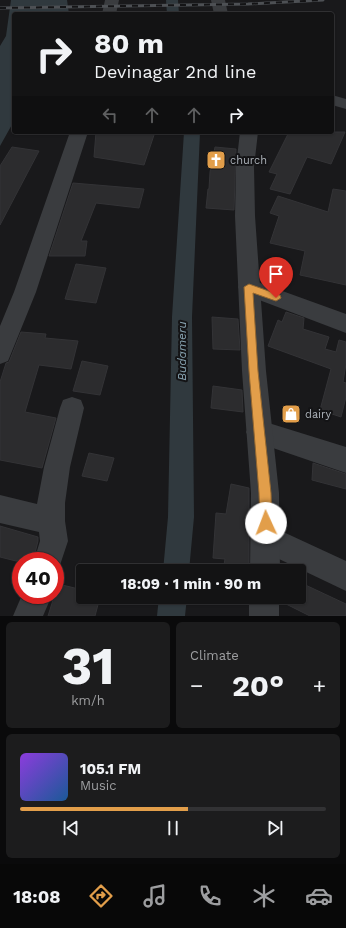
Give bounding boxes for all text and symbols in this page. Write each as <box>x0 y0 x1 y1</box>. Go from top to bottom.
text: 80 m <box>94 27 164 60</box>
icon: right <box>28 28 80 80</box>
text: Devinagar 2nd line <box>94 61 256 82</box>
icon: left <box>99 104 121 126</box>
icon: ahead <box>141 104 163 126</box>
icon: ahead <box>183 104 205 126</box>
icon: right <box>225 104 247 126</box>
church icon: church <box>205 149 227 171</box>
place label: church <box>230 154 267 167</box>
pin <box>259 257 293 298</box>
icon: arrive <box>265 263 287 285</box>
water label: Budameru <box>175 321 189 381</box>
shop icon: dairy <box>280 403 302 425</box>
place label: dairy <box>305 408 332 421</box>
position arrow <box>245 502 287 544</box>
speed limit sign: 40 <box>12 552 64 604</box>
text: 18:09 · 1 min · 90 m <box>121 575 261 593</box>
text: 31 <box>61 636 115 697</box>
text: Climate <box>190 648 239 663</box>
text: 20° <box>232 668 284 703</box>
text: − <box>190 673 203 698</box>
text: + <box>313 673 326 698</box>
text: km/h <box>71 693 105 708</box>
text: 105.1 FM <box>80 760 141 778</box>
text: Music <box>80 778 117 793</box>
icon: previous <box>60 817 82 839</box>
icon: pause <box>162 817 184 839</box>
icon: next <box>264 817 286 839</box>
icon: directions <box>87 882 115 910</box>
icon: music <box>141 882 169 910</box>
icon: phone <box>196 882 224 910</box>
icon: climate <box>250 882 278 910</box>
icon: car <box>305 882 333 910</box>
text: 18:08 <box>13 886 61 907</box>

